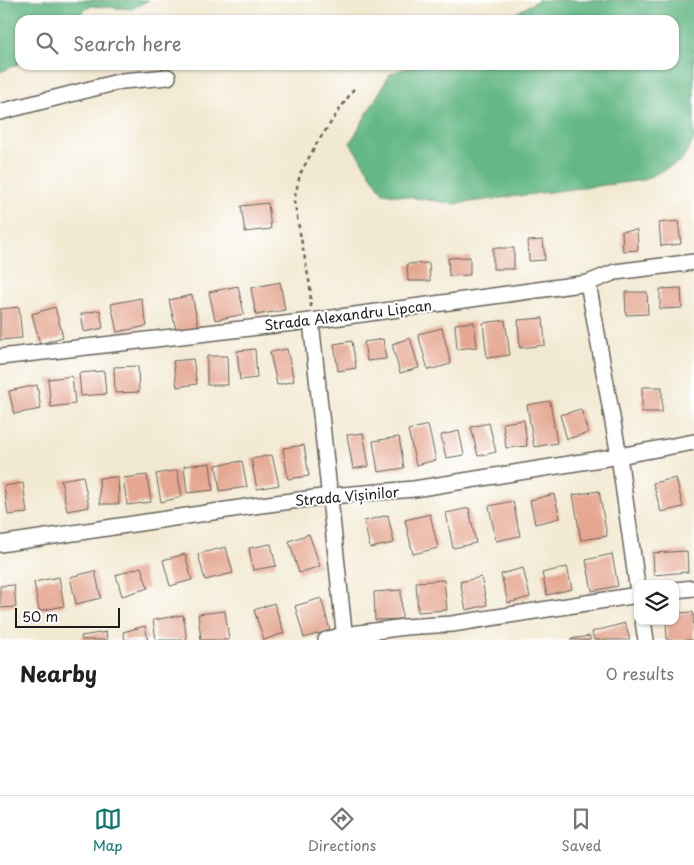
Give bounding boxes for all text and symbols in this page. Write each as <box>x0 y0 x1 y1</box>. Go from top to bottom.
search box <box>15 15 679 70</box>
icon: search <box>33 29 61 57</box>
text: Search here <box>73 29 182 57</box>
street label: Strada Alexandru Lipcan <box>263 294 433 336</box>
street label: Strada Vișinilor <box>294 481 400 511</box>
map controls <box>634 580 679 625</box>
button: layers <box>634 580 679 625</box>
scale bar <box>15 605 120 628</box>
text: 50 m <box>22 606 58 627</box>
text: Nearby <box>20 657 97 689</box>
text: 0 results <box>606 661 674 685</box>
tab: Map <box>93 805 123 856</box>
tab: Directions <box>308 805 376 856</box>
tab: Saved <box>562 805 601 856</box>

